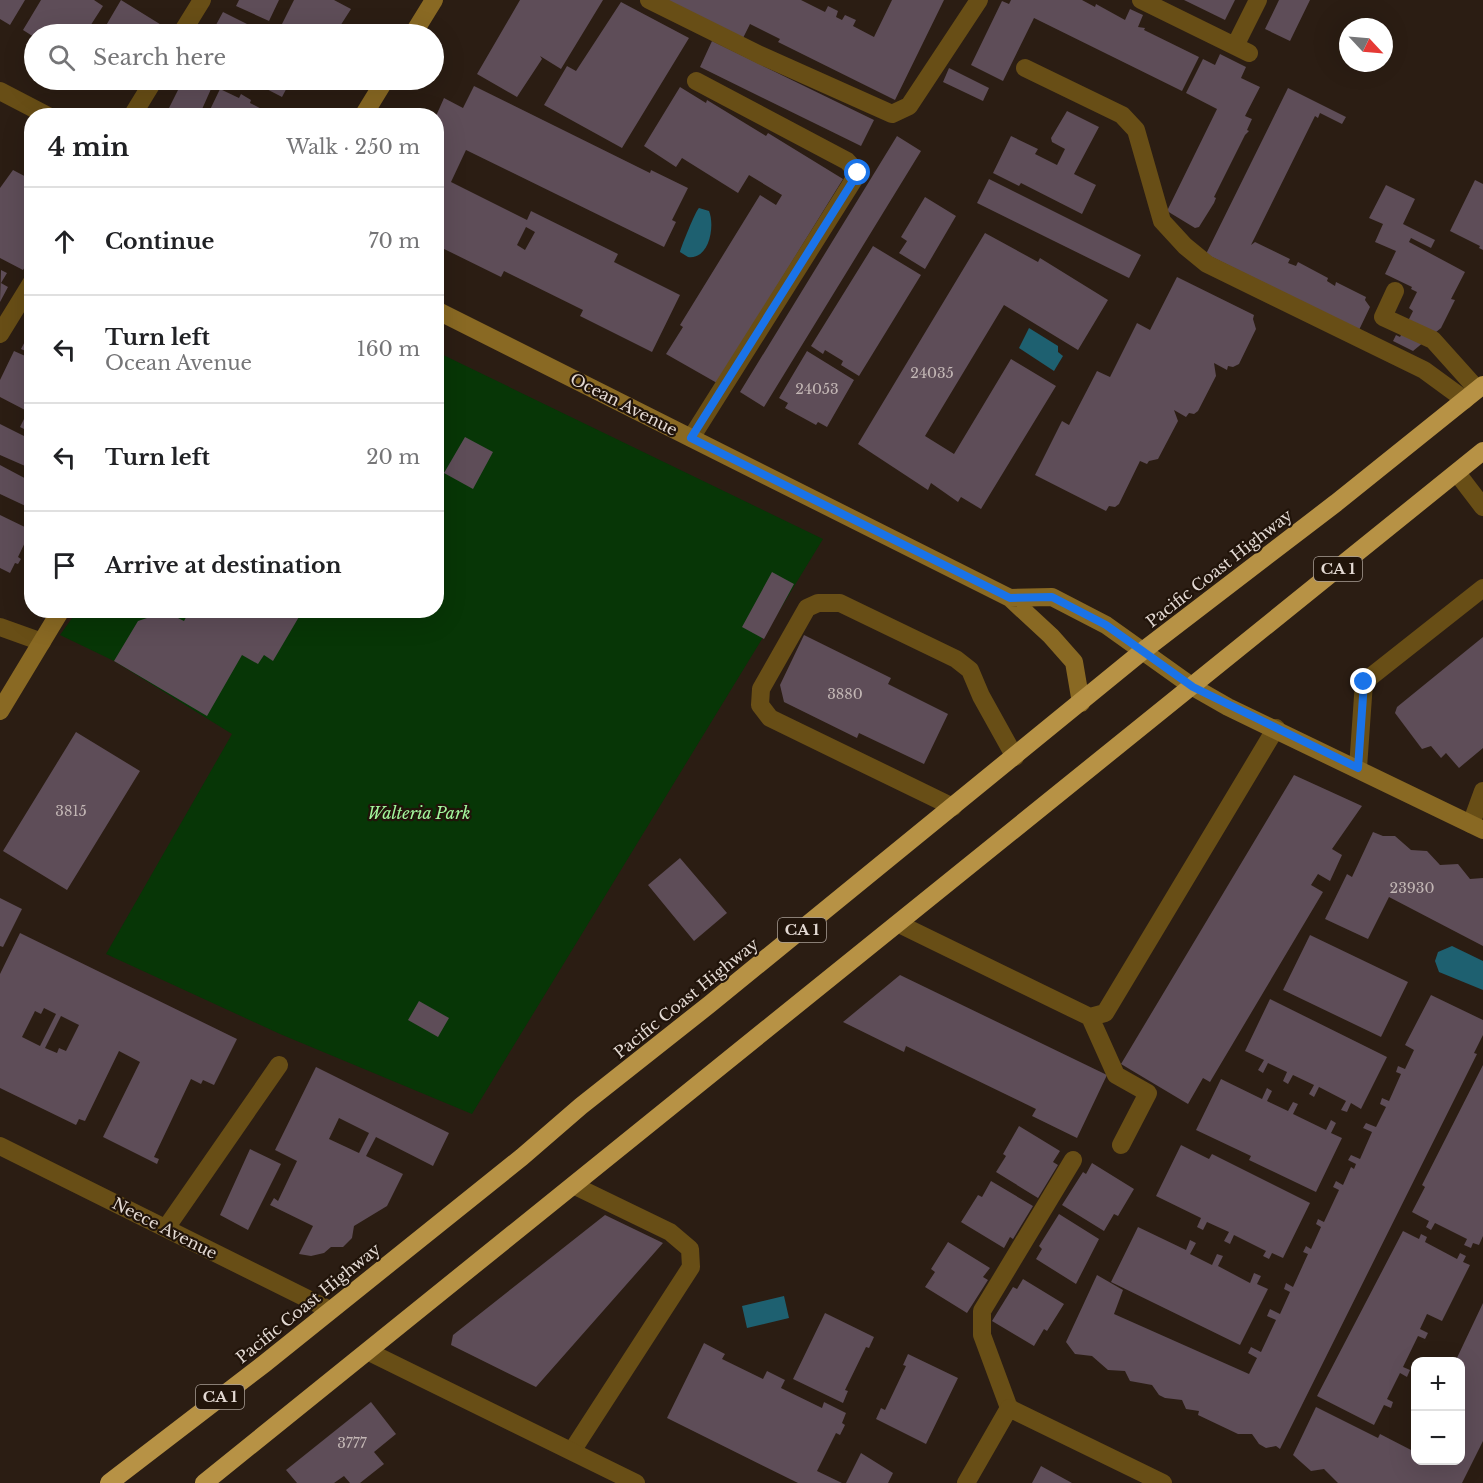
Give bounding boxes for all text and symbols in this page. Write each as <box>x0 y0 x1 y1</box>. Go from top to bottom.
north arrow <box>1339 18 1393 72</box>
search box <box>24 24 444 90</box>
icon: search <box>45 41 78 74</box>
text: Search here <box>93 44 226 71</box>
text: 4 min <box>48 131 129 163</box>
text: Walk · 250 m <box>286 135 420 159</box>
route start <box>844 159 870 185</box>
icon: ahead <box>48 225 81 258</box>
text: Continue <box>105 228 214 255</box>
text: 70 m <box>368 229 420 253</box>
text: Turn left <box>105 324 210 351</box>
icon: left <box>48 333 81 366</box>
text: 160 m <box>357 337 420 361</box>
text: Ocean Avenue <box>105 351 252 375</box>
house number: 24035 <box>910 364 954 382</box>
street label: Ocean Avenue <box>567 368 681 440</box>
house number: 24053 <box>795 380 839 398</box>
icon: left <box>48 441 81 474</box>
text: Turn left <box>105 444 210 471</box>
text: 20 m <box>366 445 420 469</box>
street label: Pacific Coast Highway <box>1142 504 1297 631</box>
icon: arrive <box>48 549 81 582</box>
text: Arrive at destination <box>105 552 342 579</box>
road number: CA 1 <box>1314 557 1362 581</box>
route end <box>1350 668 1376 694</box>
house number: 3880 <box>827 685 863 703</box>
house number: 3815 <box>55 802 87 820</box>
park label: Walteria Park <box>368 803 470 823</box>
house number: 23930 <box>1390 879 1434 897</box>
road number: CA 1 <box>778 918 826 942</box>
street label: Pacific Coast Highway <box>610 933 763 1062</box>
street label: Neece Avenue <box>109 1193 221 1263</box>
street label: Pacific Coast Highway <box>232 1238 385 1367</box>
map controls <box>1411 1357 1465 1465</box>
button: + <box>1411 1357 1465 1411</box>
road number: CA 1 <box>196 1385 244 1409</box>
button: − <box>1411 1411 1465 1465</box>
house number: 3777 <box>337 1434 368 1452</box>

